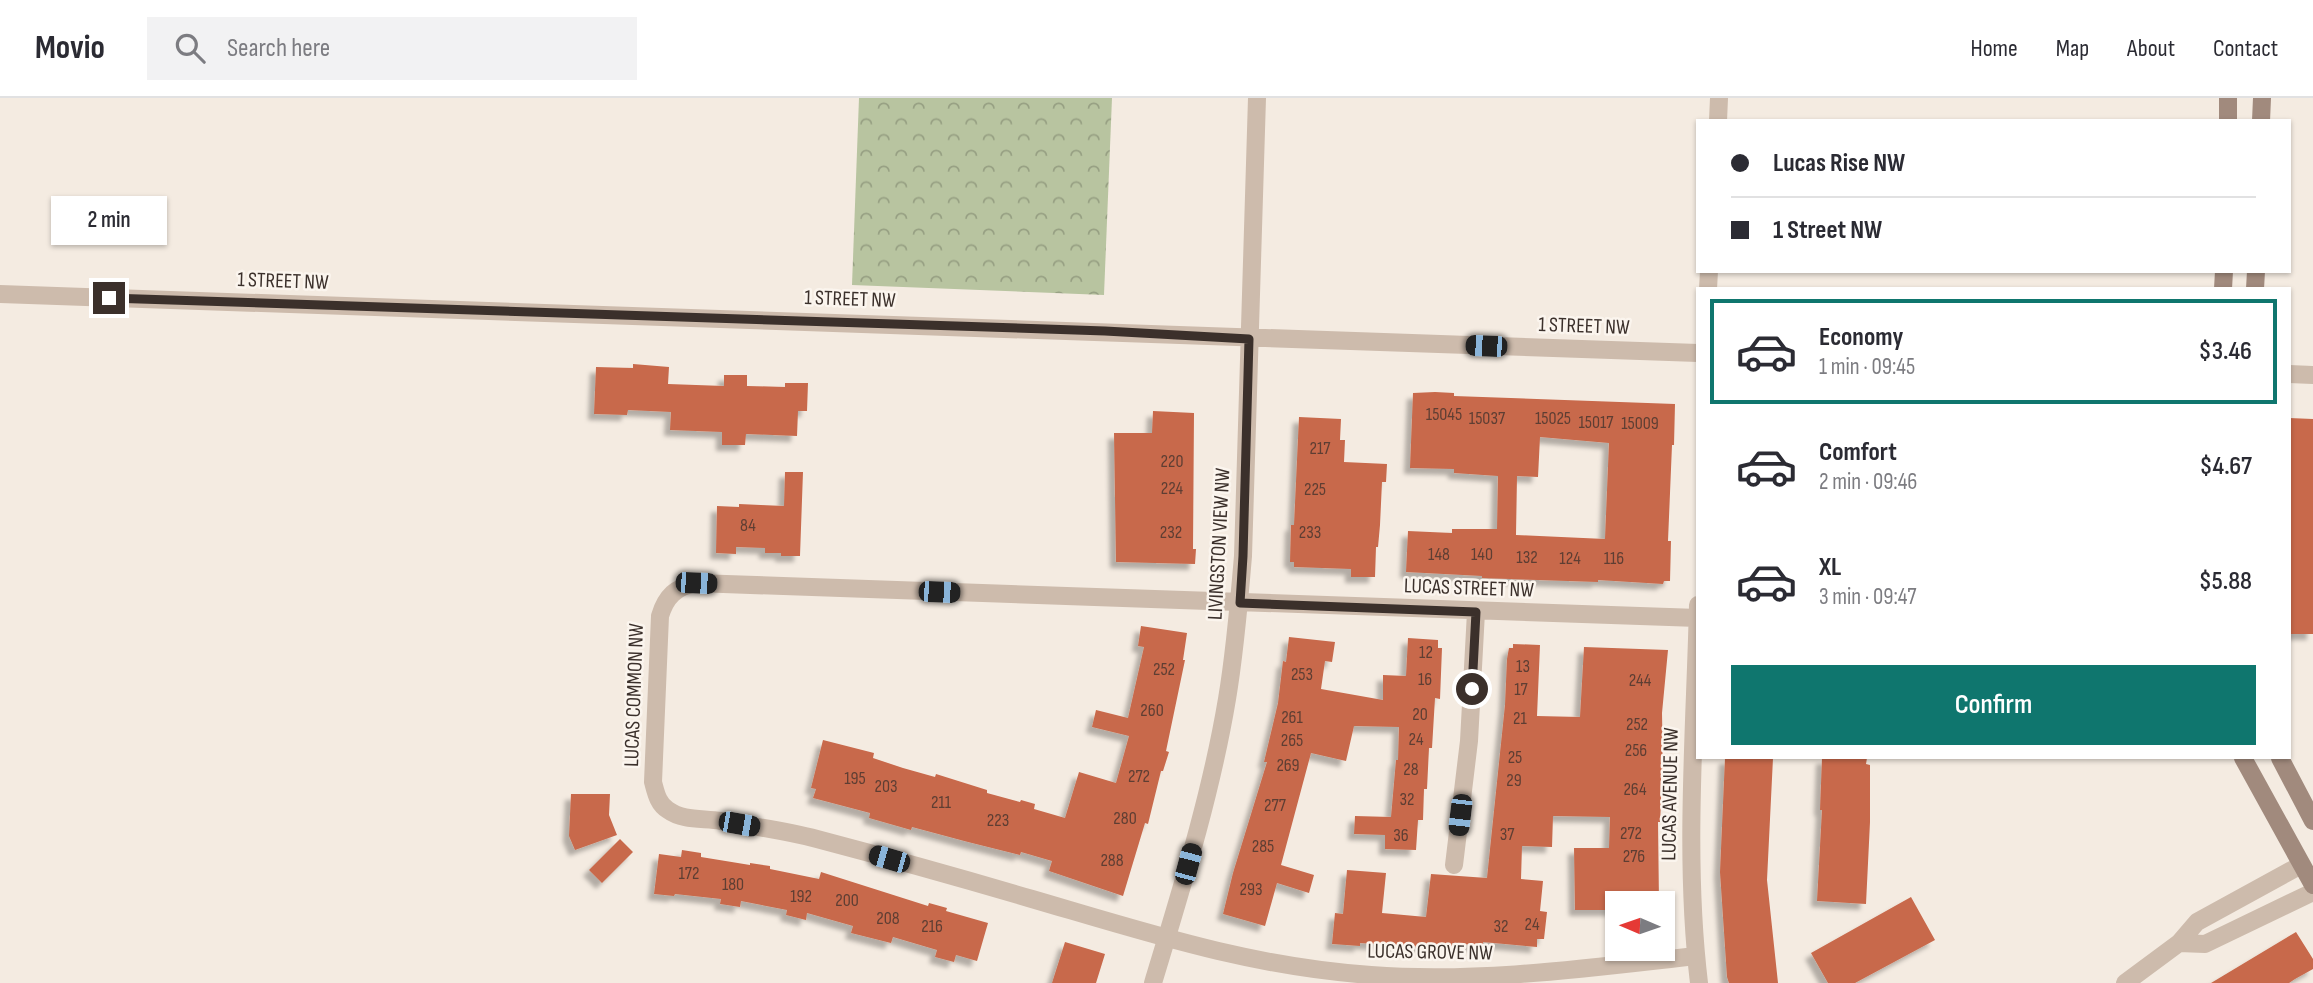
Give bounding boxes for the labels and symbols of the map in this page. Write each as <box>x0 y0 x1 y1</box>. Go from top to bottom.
callout: 2 min <box>51 197 167 246</box>
street label: 1 STREET NW <box>237 267 329 295</box>
route end <box>93 282 125 314</box>
street label: 1 STREET NW <box>804 285 896 313</box>
street label: 1 STREET NW <box>1538 312 1630 340</box>
car <box>1465 335 1508 357</box>
house number: 15045 <box>1426 404 1462 425</box>
house number: 15037 <box>1469 408 1506 429</box>
house number: 15025 <box>1535 408 1571 429</box>
house number: 15017 <box>1578 412 1614 433</box>
house number: 15009 <box>1621 413 1659 434</box>
house number: 217 <box>1310 438 1331 459</box>
house number: 220 <box>1161 451 1183 472</box>
street label: LIVINGSTON VIEW NW <box>1203 467 1235 621</box>
house number: 224 <box>1161 478 1184 499</box>
house number: 225 <box>1304 479 1326 500</box>
house number: 84 <box>740 515 756 536</box>
house number: 232 <box>1160 522 1182 543</box>
house number: 233 <box>1299 522 1321 543</box>
house number: 148 <box>1428 544 1450 565</box>
house number: 140 <box>1471 544 1493 565</box>
house number: 132 <box>1516 547 1538 568</box>
house number: 124 <box>1559 548 1581 569</box>
house number: 116 <box>1604 548 1624 569</box>
car <box>675 572 718 594</box>
street label: LUCAS STREET NW <box>1404 573 1535 603</box>
car <box>918 581 961 603</box>
street label: LUCAS COMMON NW <box>619 623 649 767</box>
house number: 12 <box>1419 642 1433 663</box>
house number: 13 <box>1516 656 1530 677</box>
house number: 252 <box>1153 659 1175 680</box>
house number: 253 <box>1291 664 1313 685</box>
house number: 16 <box>1418 669 1432 690</box>
house number: 244 <box>1629 670 1652 691</box>
route start <box>1456 673 1488 705</box>
house number: 17 <box>1514 679 1529 700</box>
house number: 260 <box>1140 700 1164 721</box>
house number: 20 <box>1412 704 1428 725</box>
house number: 261 <box>1281 707 1303 728</box>
house number: 21 <box>1513 708 1528 729</box>
house number: 252 <box>1626 714 1648 735</box>
street label: LUCAS AVENUE NW <box>1656 727 1684 861</box>
house number: 24 <box>1409 729 1424 750</box>
house number: 265 <box>1281 730 1303 751</box>
house number: 256 <box>1625 740 1647 761</box>
house number: 25 <box>1508 747 1522 768</box>
house number: 269 <box>1276 755 1300 776</box>
house number: 28 <box>1403 759 1419 780</box>
house number: 272 <box>1128 766 1150 787</box>
house number: 195 <box>844 768 866 789</box>
house number: 29 <box>1506 770 1522 791</box>
house number: 203 <box>875 776 898 797</box>
house number: 264 <box>1623 779 1647 800</box>
house number: 32 <box>1400 789 1414 810</box>
house number: 211 <box>931 792 952 813</box>
car <box>1448 793 1473 837</box>
house number: 277 <box>1264 795 1287 816</box>
house number: 280 <box>1113 808 1137 829</box>
car <box>717 810 762 838</box>
house number: 223 <box>987 810 1009 831</box>
house number: 272 <box>1620 823 1642 844</box>
house number: 37 <box>1500 824 1515 845</box>
house number: 36 <box>1393 825 1409 846</box>
house number: 285 <box>1252 836 1274 857</box>
car <box>1173 841 1204 887</box>
car <box>866 843 913 875</box>
house number: 276 <box>1623 846 1645 867</box>
house number: 288 <box>1100 850 1124 871</box>
house number: 172 <box>679 863 699 884</box>
house number: 180 <box>722 874 744 895</box>
house number: 293 <box>1240 879 1262 900</box>
house number: 192 <box>790 886 812 907</box>
house number: 200 <box>835 890 859 911</box>
north arrow <box>1605 891 1675 961</box>
house number: 208 <box>876 908 900 929</box>
house number: 24 <box>1525 914 1540 935</box>
house number: 216 <box>921 916 943 937</box>
house number: 32 <box>1494 916 1508 937</box>
street label: LUCAS GROVE NW <box>1367 938 1493 966</box>

